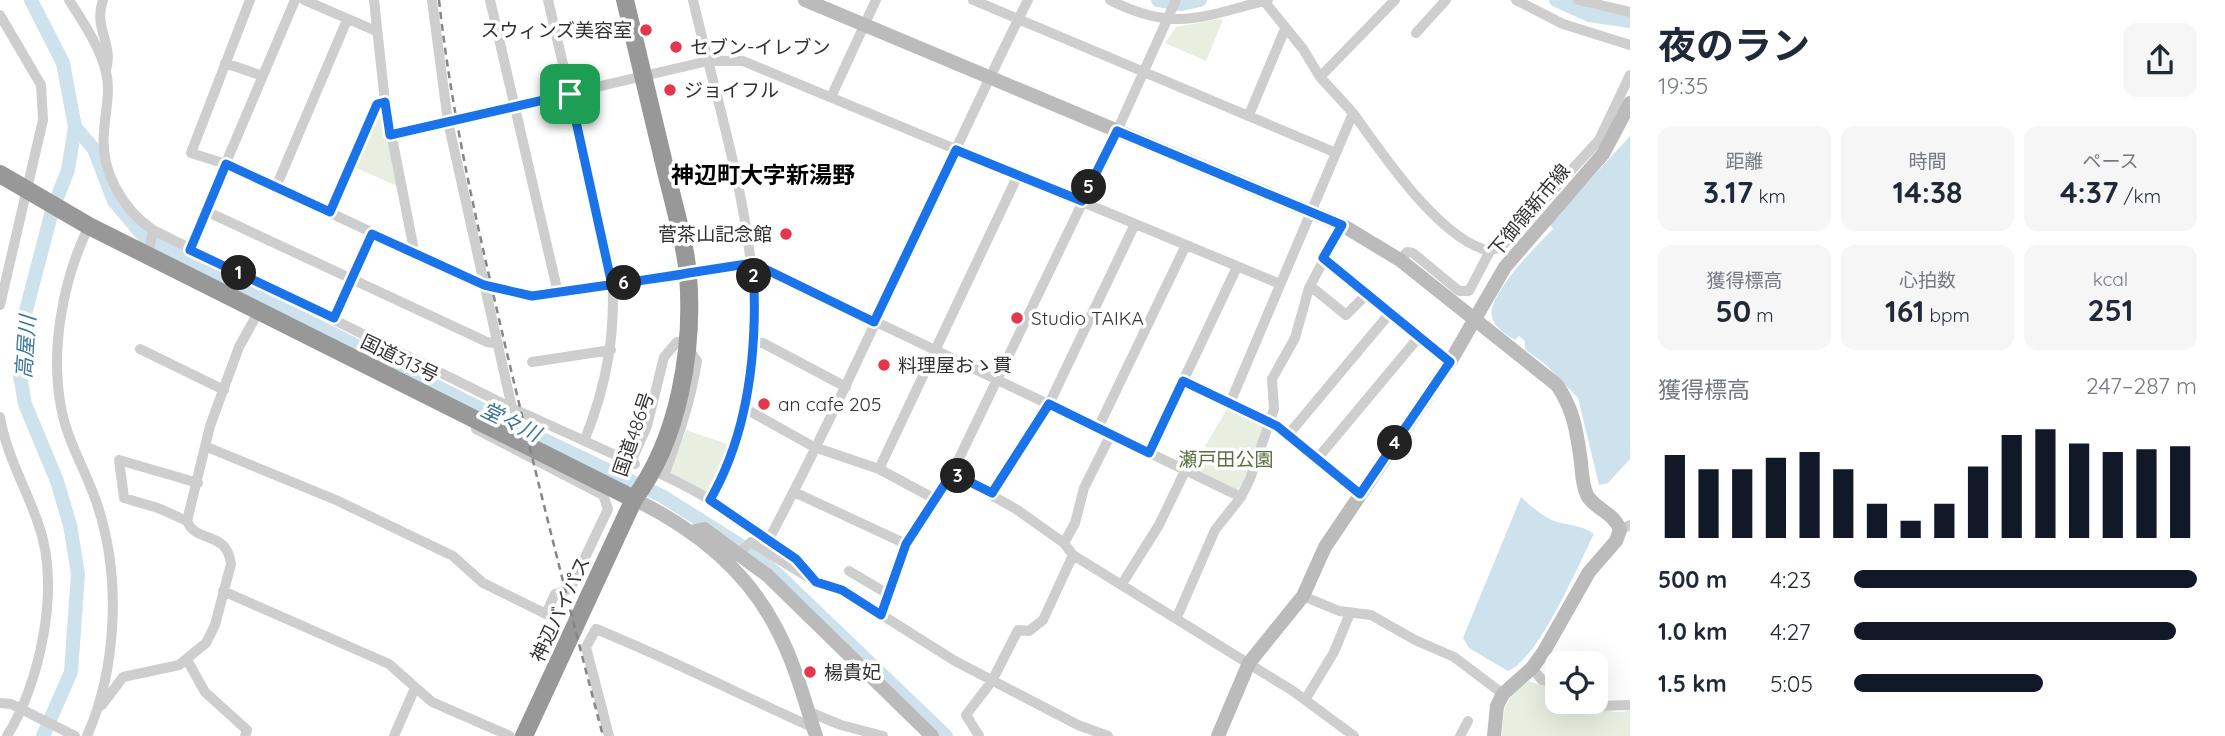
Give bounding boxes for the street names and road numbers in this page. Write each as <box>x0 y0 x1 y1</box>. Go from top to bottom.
street label: 下御領新市線 <box>1483 159 1575 261</box>
street label: 国道313号 <box>357 329 443 387</box>
street label: 国道486号 <box>607 389 659 479</box>
street label: 神辺バイパス <box>525 552 595 666</box>

